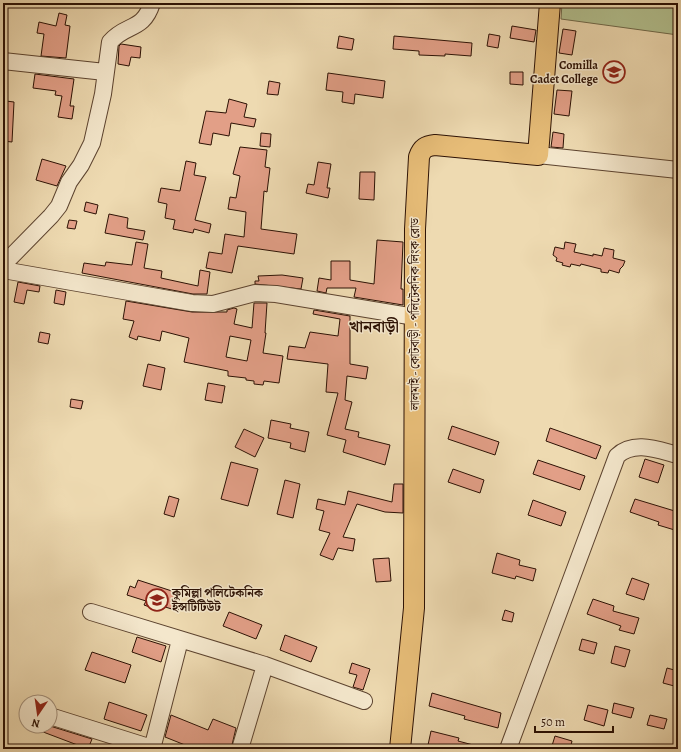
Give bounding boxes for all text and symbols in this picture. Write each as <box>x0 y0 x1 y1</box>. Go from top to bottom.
place label: Comilla Cadet College <box>530 57 598 87</box>
school or university icon: Comilla Cadet College <box>601 59 627 85</box>
street label: লালমাই - কোটবাড়ী - পলিটেকনিক লিংক রোড <box>407 217 423 411</box>
district label: খানবাড়ী <box>349 316 399 338</box>
place label: কুমিল্লা পলিটেকনিক ইন্সটিটিউট <box>171 585 264 615</box>
school or university icon: কুমিল্লা পলিটেকনিক ইন্সটিটিউট <box>144 587 170 613</box>
north arrow <box>18 694 58 734</box>
scale bar <box>535 708 613 734</box>
text: 50 m <box>541 714 565 730</box>
text: N <box>30 715 41 731</box>

